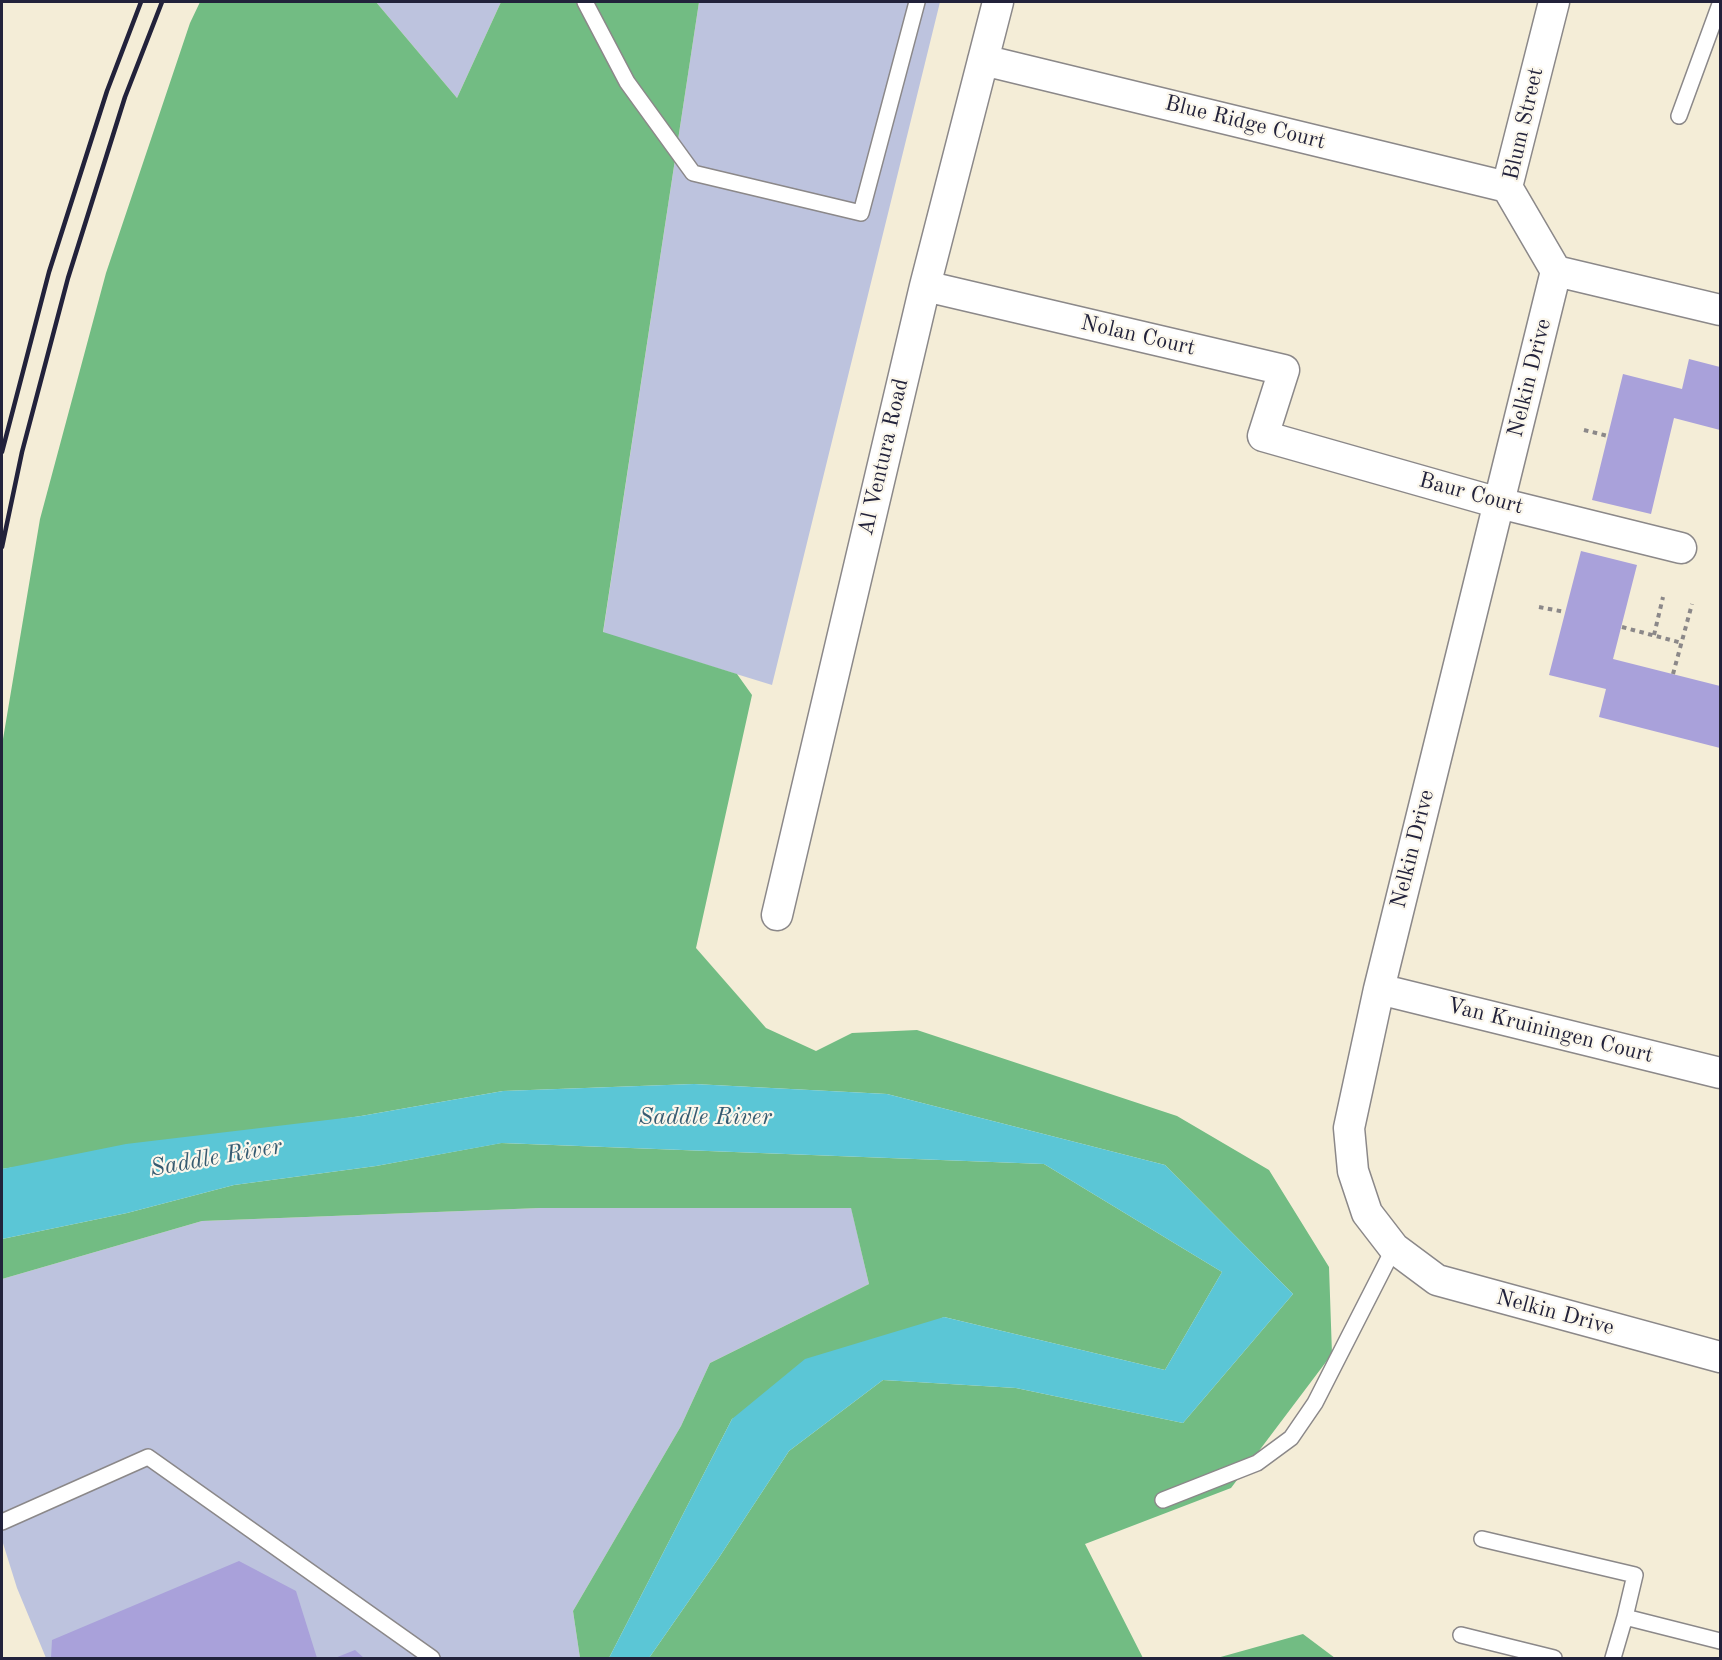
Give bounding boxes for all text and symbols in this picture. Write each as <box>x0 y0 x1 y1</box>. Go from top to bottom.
street label: Blum Street <box>1498 65 1550 183</box>
street label: Blue Ridge Court <box>1162 90 1328 156</box>
street label: Nolan Court <box>1078 310 1198 362</box>
street label: Nelkin Drive <box>1503 316 1557 440</box>
street label: Al Ventura Road <box>853 376 915 538</box>
street label: Baur Court <box>1416 467 1526 521</box>
street label: Nelkin Drive <box>1386 787 1440 911</box>
street label: Van Kruiningen Court <box>1444 993 1656 1069</box>
water label: Saddle River <box>638 1104 772 1132</box>
water label: Saddle River <box>148 1132 284 1184</box>
street label: Nelkin Drive <box>1493 1285 1617 1341</box>

